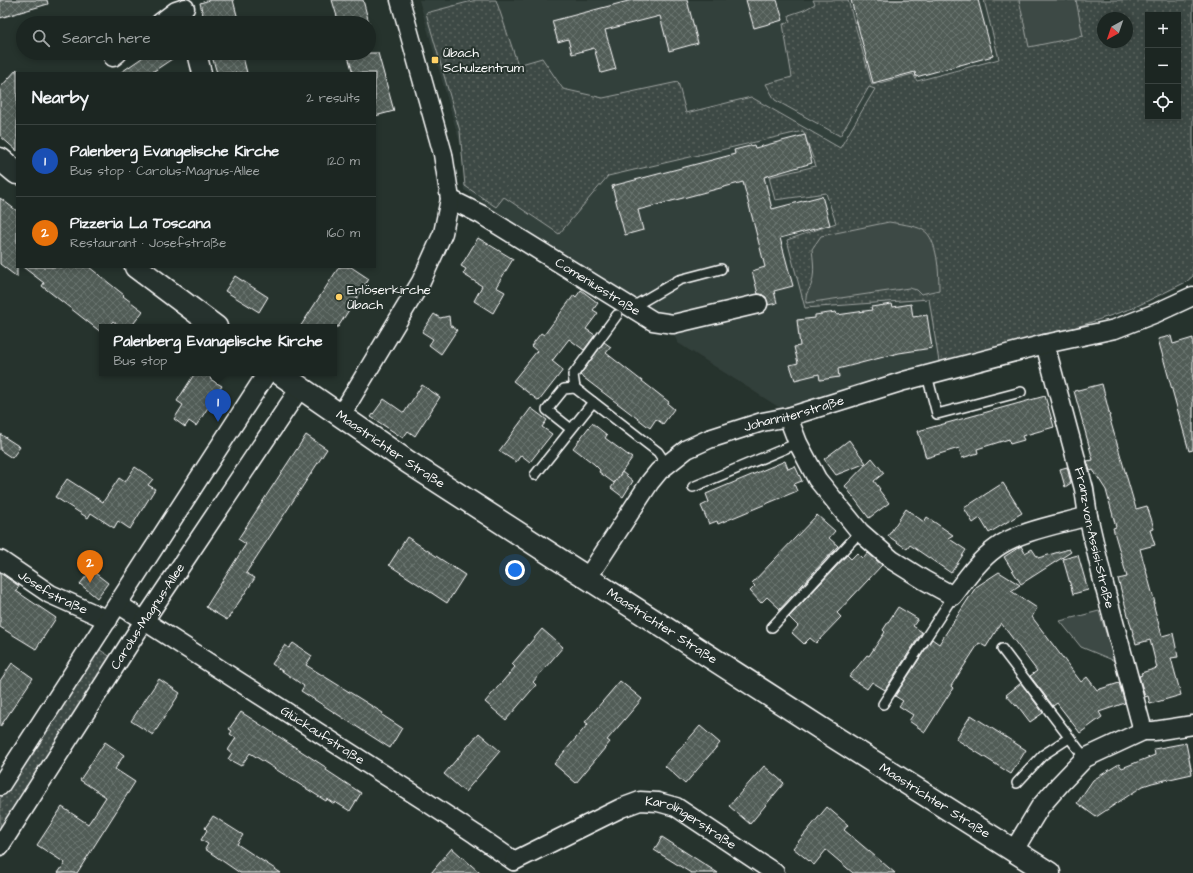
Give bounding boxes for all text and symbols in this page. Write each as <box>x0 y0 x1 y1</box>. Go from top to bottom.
north arrow <box>1097 12 1133 48</box>
map controls <box>1145 12 1181 120</box>
button: + <box>1145 12 1181 48</box>
search box <box>16 16 376 60</box>
icon: search <box>30 27 52 49</box>
text: Search here <box>62 28 151 49</box>
place label: Übach Schulzentrum <box>443 44 525 77</box>
button: − <box>1145 48 1181 84</box>
marker: Übach Schulzentrum <box>430 55 440 65</box>
button: locate <box>1145 84 1181 120</box>
text: Nearby <box>32 86 89 110</box>
text: 2 results <box>306 89 360 107</box>
text: Palenberg Evangelische Kirche <box>70 141 279 162</box>
text: 1 <box>44 152 46 170</box>
text: 120 m <box>327 152 360 170</box>
text: Bus stop · Carolus-Magnus-Allee <box>70 162 260 180</box>
text: Pizzeria La Toscana <box>70 213 211 234</box>
text: 2 <box>41 224 49 242</box>
text: 160 m <box>327 224 360 242</box>
text: Restaurant · Josefstraße <box>70 234 226 252</box>
street label: Comeniusstraße <box>552 254 644 320</box>
place label: Erlöserkirche Übach <box>347 281 431 314</box>
marker: Erlöserkirche Übach <box>334 292 344 302</box>
popup <box>99 324 337 376</box>
text: Palenberg Evangelische Kirche <box>113 331 323 352</box>
text: Bus stop <box>113 352 167 370</box>
pin: 1 <box>205 389 231 422</box>
street label: Johanniterstraße <box>741 391 846 436</box>
street label: Maastrichter Straße <box>332 406 448 493</box>
street label: Franz-von-Assisi-Straße <box>1070 465 1119 610</box>
pin: 2 <box>77 550 103 583</box>
street label: Carolus-Magnus-Allee <box>106 560 189 673</box>
your location <box>505 560 525 580</box>
street label: Josefstraße <box>14 566 90 619</box>
street label: Maastrichter Straße <box>603 584 721 668</box>
street label: Glückaufstraße <box>277 702 368 769</box>
street label: Maastrichter Straße <box>876 759 994 843</box>
street label: Karolingerstraße <box>645 792 740 854</box>

